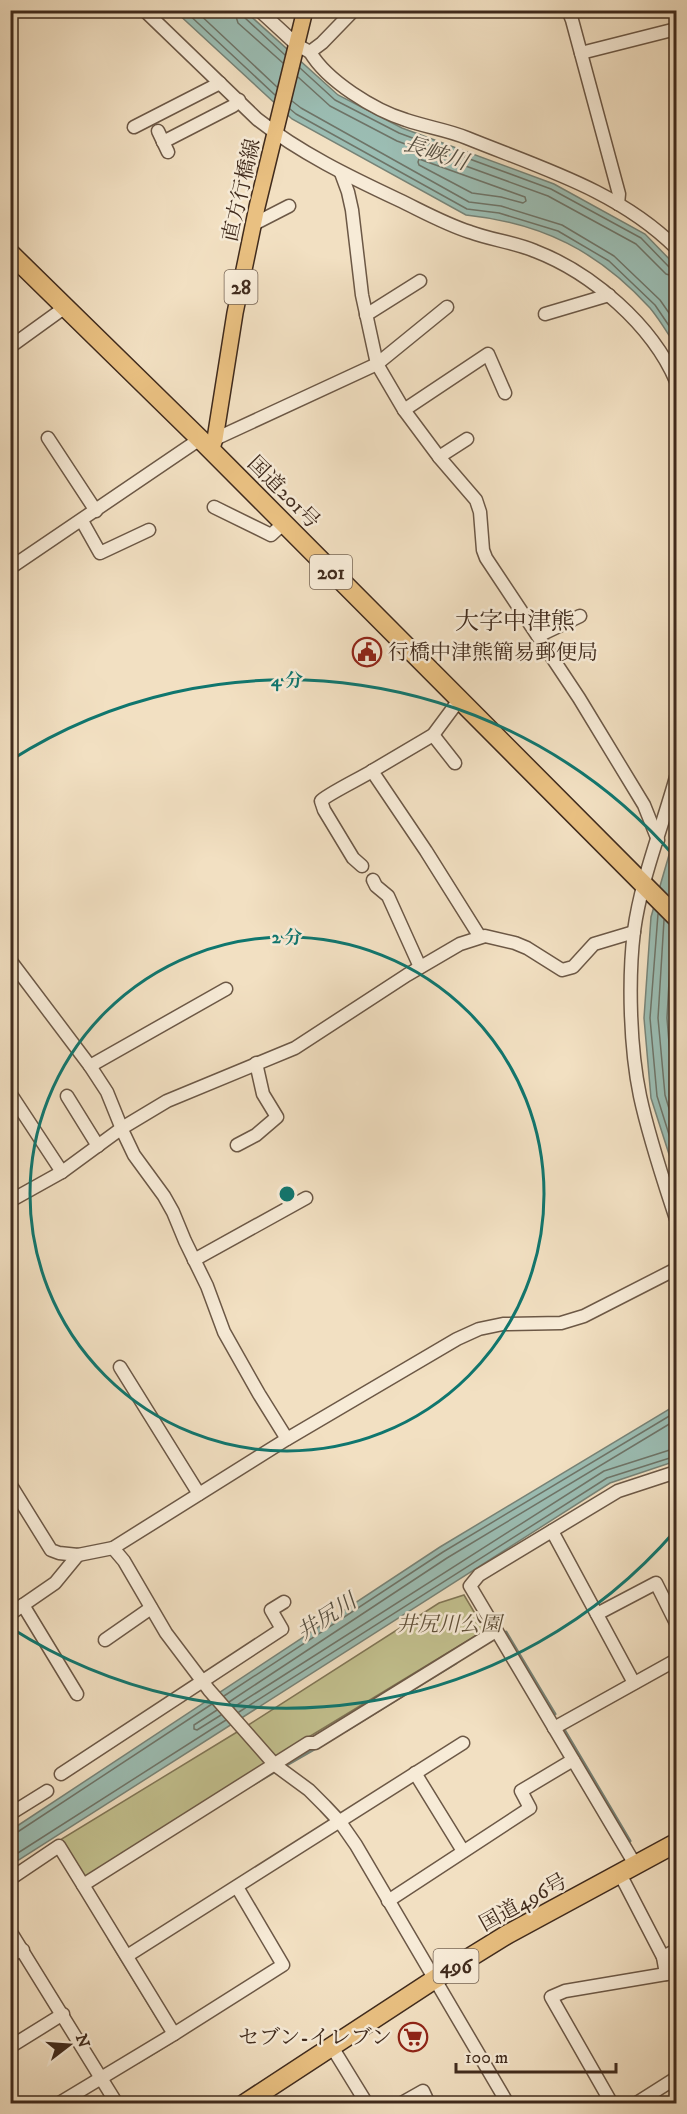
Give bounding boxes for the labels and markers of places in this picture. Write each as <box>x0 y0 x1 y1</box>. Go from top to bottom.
public building icon: 行橋中津熊簡易郵便局 <box>351 636 383 668</box>
place label: 行橋中津熊簡易郵便局 <box>388 640 598 666</box>
centre of rings <box>277 1184 297 1204</box>
supermarket icon: セブン-イレブン <box>397 2021 429 2053</box>
place label: セブン-イレブン <box>238 2025 392 2051</box>

